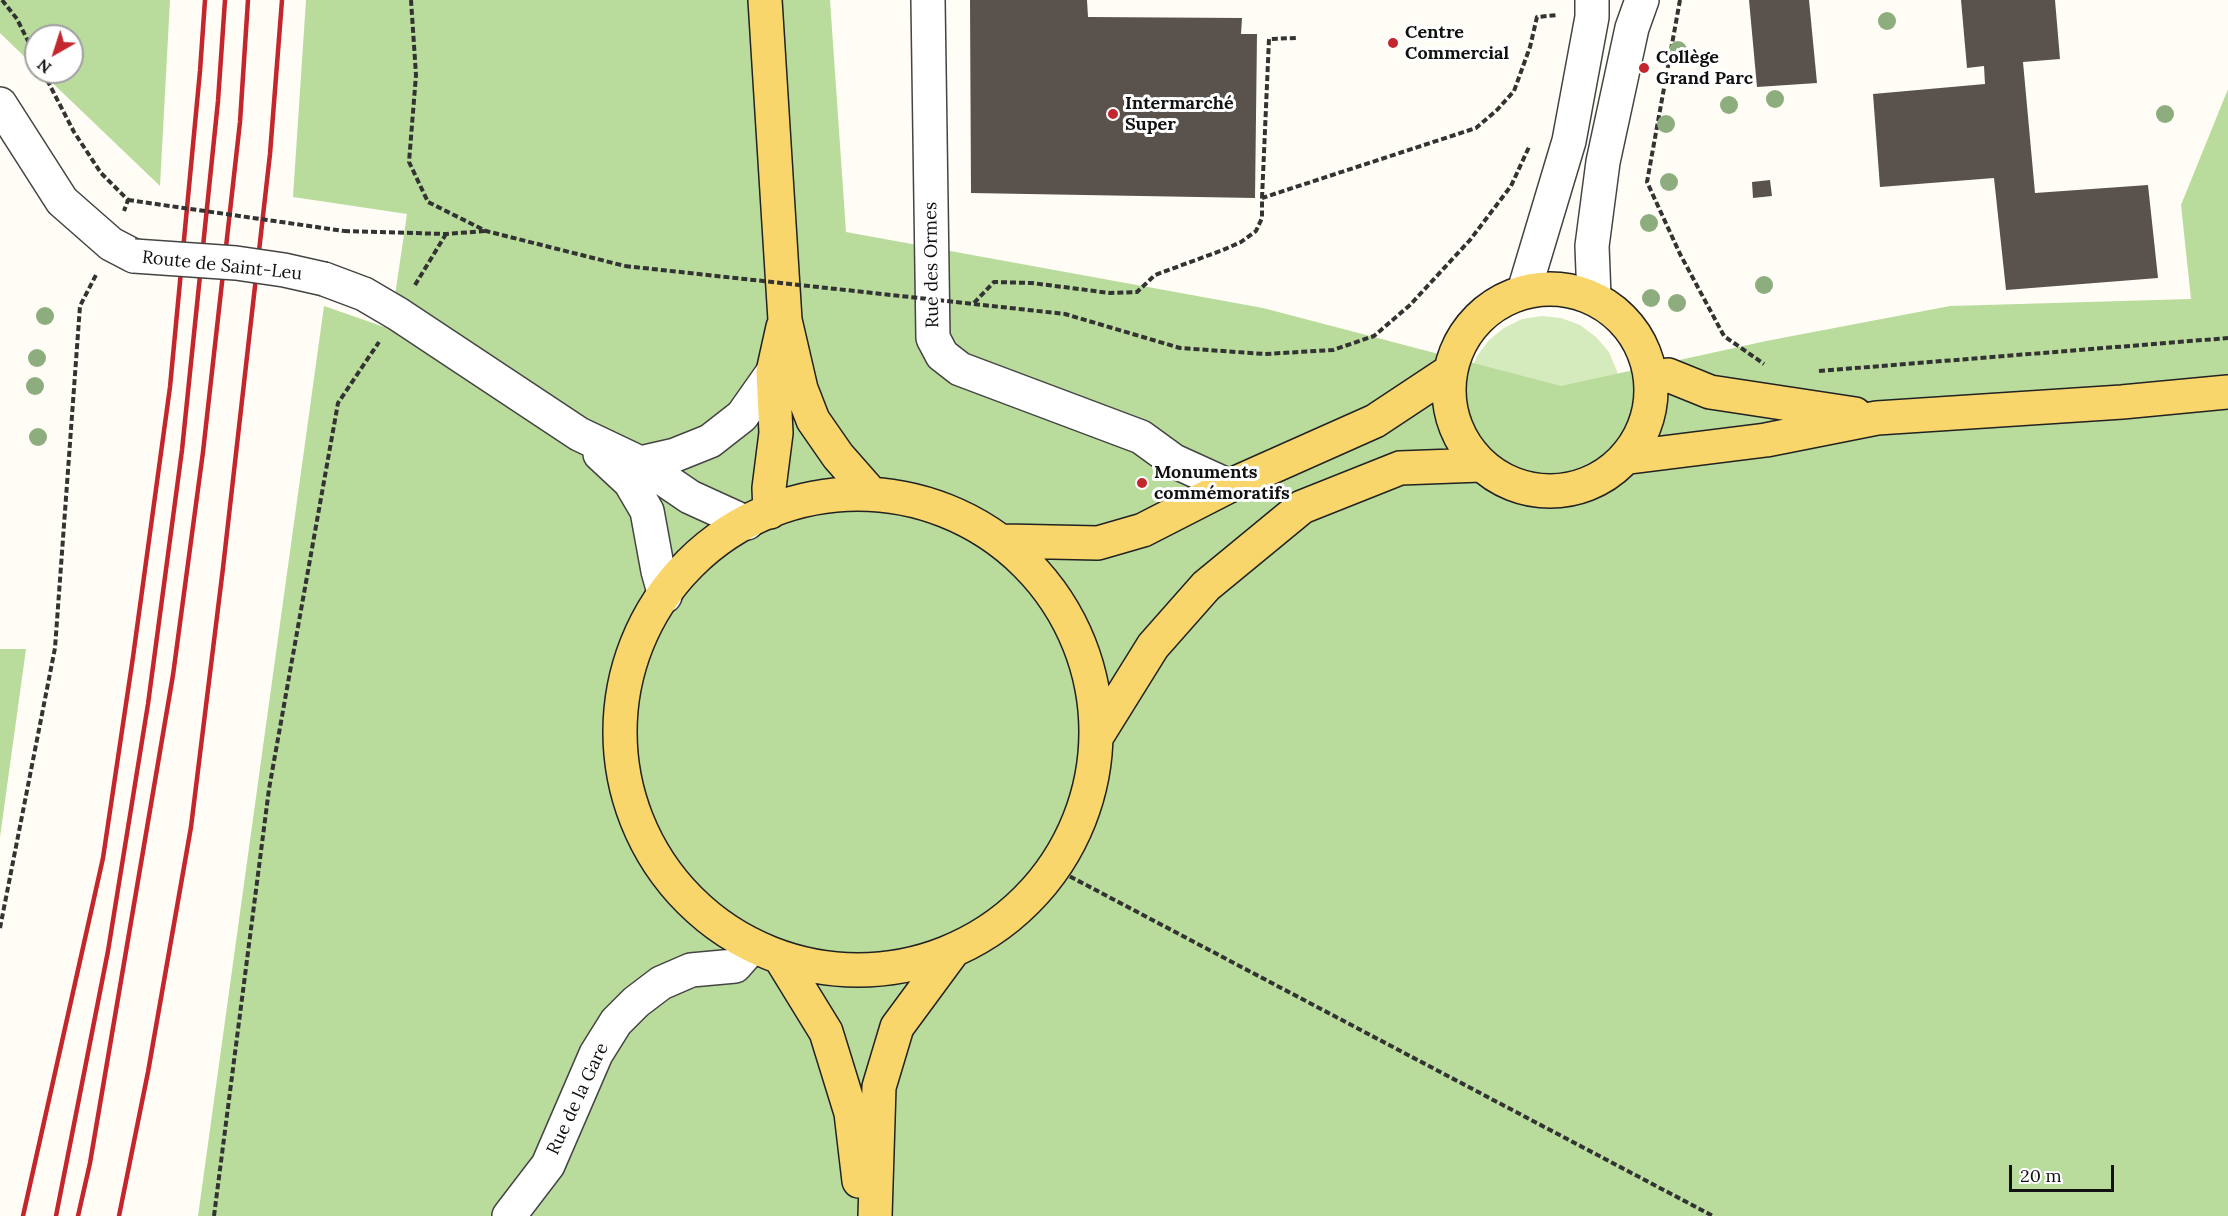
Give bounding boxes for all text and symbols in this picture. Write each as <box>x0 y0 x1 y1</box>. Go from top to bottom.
place label: Centre Commercial <box>1405 22 1509 64</box>
north arrow <box>24 24 84 84</box>
marker: Centre Commercial <box>1386 36 1400 50</box>
place label: Collège Grand Parc <box>1656 47 1753 90</box>
text: N <box>33 55 55 78</box>
marker: Collège Grand Parc <box>1637 61 1651 75</box>
place label: Intermarché Super <box>1125 93 1234 136</box>
marker: Intermarché Super <box>1106 107 1120 121</box>
street label: Rue des Ormes <box>920 202 944 328</box>
street label: Route de Saint-Leu <box>141 247 303 285</box>
place label: Monuments commémoratifs <box>1154 462 1290 504</box>
marker: Monuments commémoratifs <box>1135 476 1149 490</box>
street label: Rue de la Gare <box>543 1040 613 1158</box>
scale bar <box>2012 1153 2117 1191</box>
text: 20 m <box>2020 1164 2062 1187</box>

